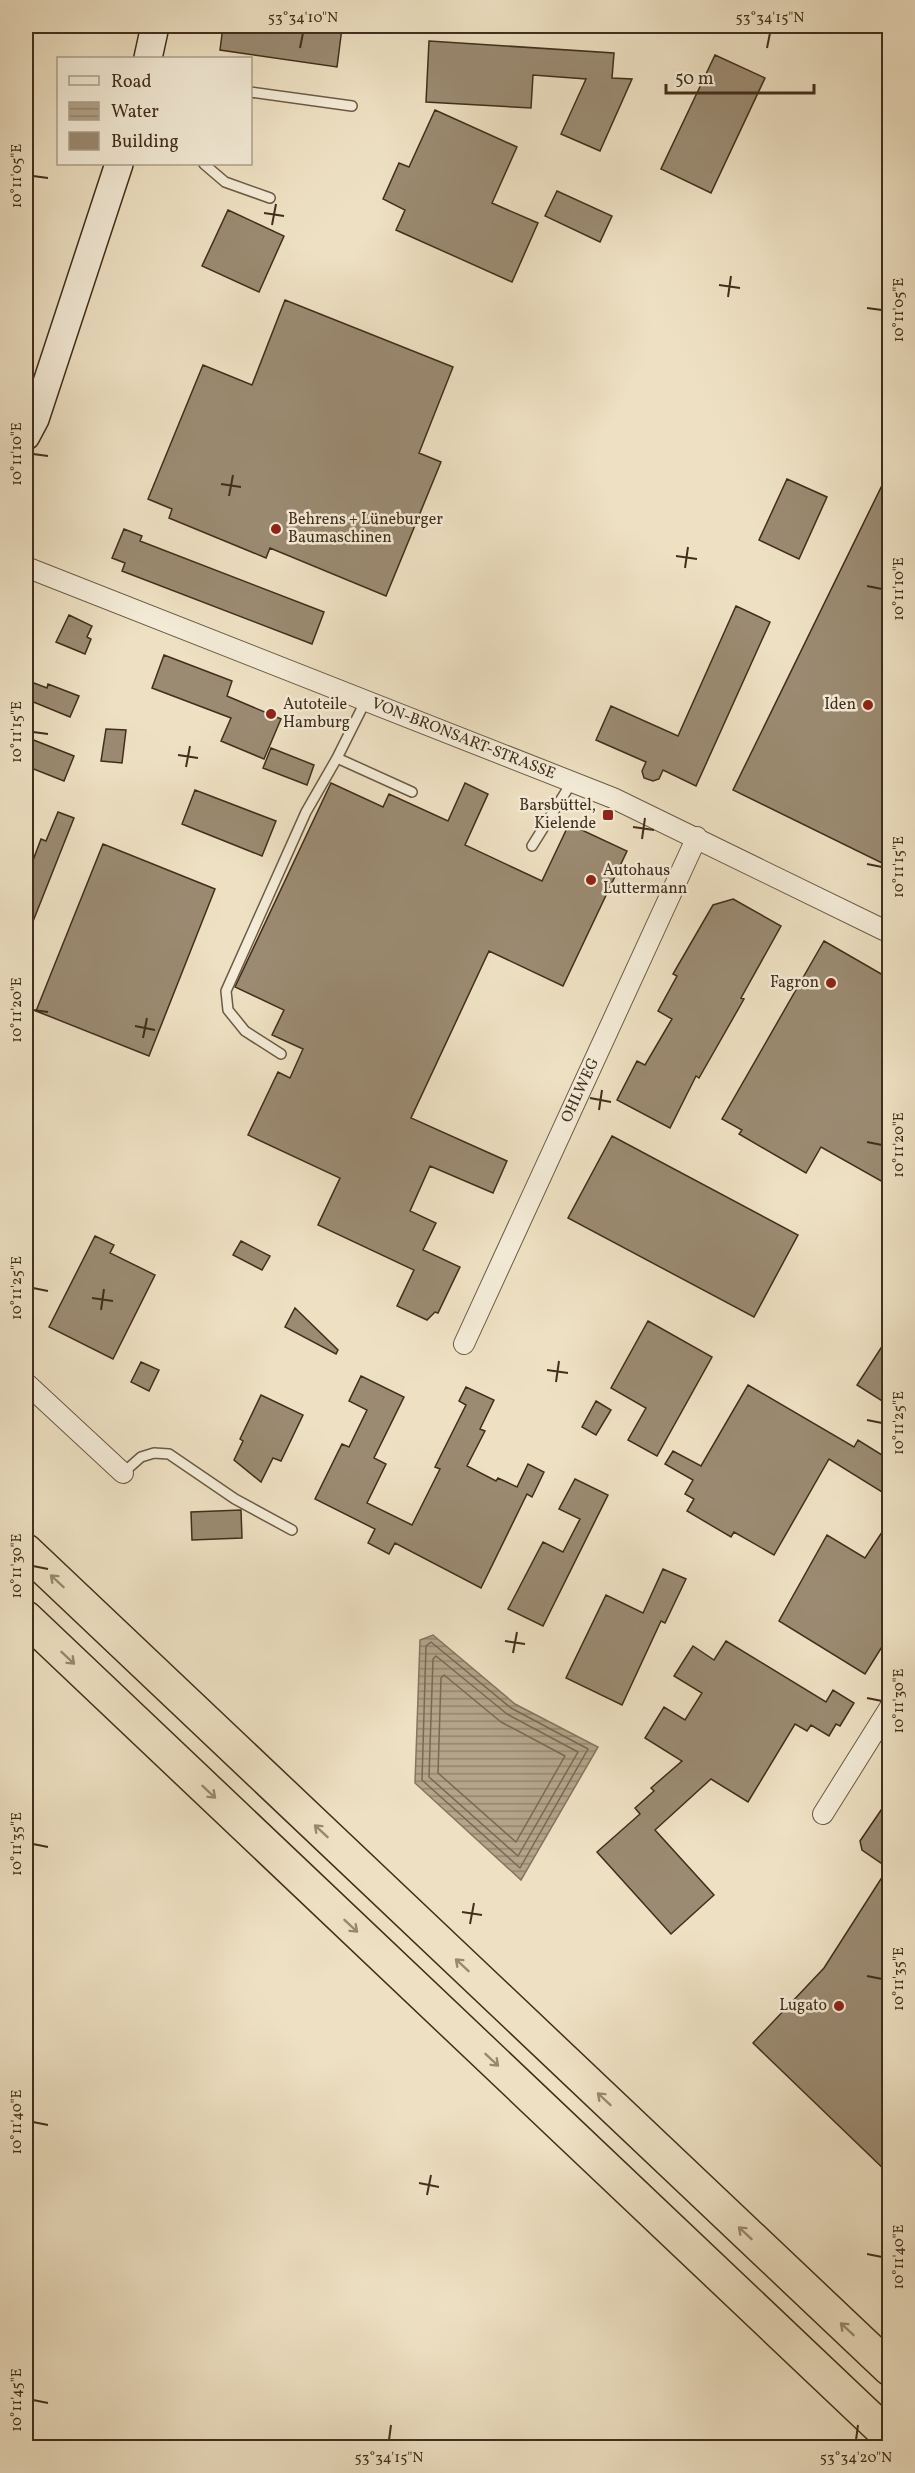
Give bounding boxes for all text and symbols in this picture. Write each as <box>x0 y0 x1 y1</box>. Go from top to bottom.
text: 53°34'10"N <box>268 8 338 29</box>
text: 53°34'15"N <box>735 8 805 29</box>
legend <box>57 57 252 165</box>
scale bar <box>666 57 814 95</box>
text: 50 m <box>675 67 714 92</box>
text: Road <box>111 70 152 95</box>
text: Water <box>111 100 159 125</box>
text: Building <box>111 130 179 155</box>
text: 10°11'05"E <box>7 144 28 208</box>
text: 10°11'05"E <box>889 278 910 342</box>
text: 10°11'10"E <box>7 422 28 486</box>
place label: Behrens + Lüneburger Baumaschinen <box>288 509 443 549</box>
marker: Behrens + Lüneburger Baumaschinen <box>269 522 283 536</box>
text: 10°11'10"E <box>889 557 910 621</box>
street label: VON-BRONSART-STRASSE <box>368 693 559 785</box>
place label: Autoteile Hamburg <box>283 694 350 734</box>
place label: Iden <box>824 694 856 716</box>
marker: Iden <box>861 698 875 712</box>
text: 10°11'15"E <box>7 701 28 763</box>
marker: Autoteile Hamburg <box>264 707 278 721</box>
place label: Barsbüttel, Kielende <box>519 795 596 835</box>
marker: Barsbüttel, Kielende <box>601 808 615 822</box>
text: 10°11'15"E <box>889 836 910 898</box>
place label: Autohaus Luttermann <box>603 860 687 900</box>
marker: Autohaus Luttermann <box>584 873 598 887</box>
place label: Fagron <box>770 972 819 994</box>
marker: Fagron <box>824 976 838 990</box>
text: 10°11'20"E <box>7 977 28 1043</box>
street label: OHLWEG <box>556 1054 605 1127</box>
text: 10°11'20"E <box>889 1112 910 1178</box>
text: 10°11'25"E <box>7 1256 28 1320</box>
text: 10°11'25"E <box>889 1391 910 1455</box>
text: 10°11'30"E <box>7 1533 28 1599</box>
one-way arrow <box>50 1574 65 1588</box>
one-way arrow <box>60 1651 75 1665</box>
text: 10°11'30"E <box>889 1668 910 1734</box>
one-way arrow <box>202 1785 217 1799</box>
text: 10°11'35"E <box>7 1812 28 1876</box>
one-way arrow <box>313 1823 328 1838</box>
one-way arrow <box>343 1919 358 1933</box>
text: 10°11'35"E <box>889 1947 910 2011</box>
one-way arrow <box>455 1957 470 1972</box>
place label: Lugato <box>779 1995 827 2017</box>
marker: Lugato <box>832 1999 846 2013</box>
one-way arrow <box>485 2053 500 2068</box>
text: 10°11'40"E <box>7 2089 28 2155</box>
one-way arrow <box>596 2092 611 2106</box>
text: 10°11'40"E <box>889 2224 910 2290</box>
one-way arrow <box>738 2226 753 2240</box>
one-way arrow <box>840 2322 855 2336</box>
text: 10°11'45"E <box>7 2368 28 2432</box>
text: 53°34'15"N <box>354 2448 424 2469</box>
text: 53°34'20"N <box>820 2448 892 2469</box>

